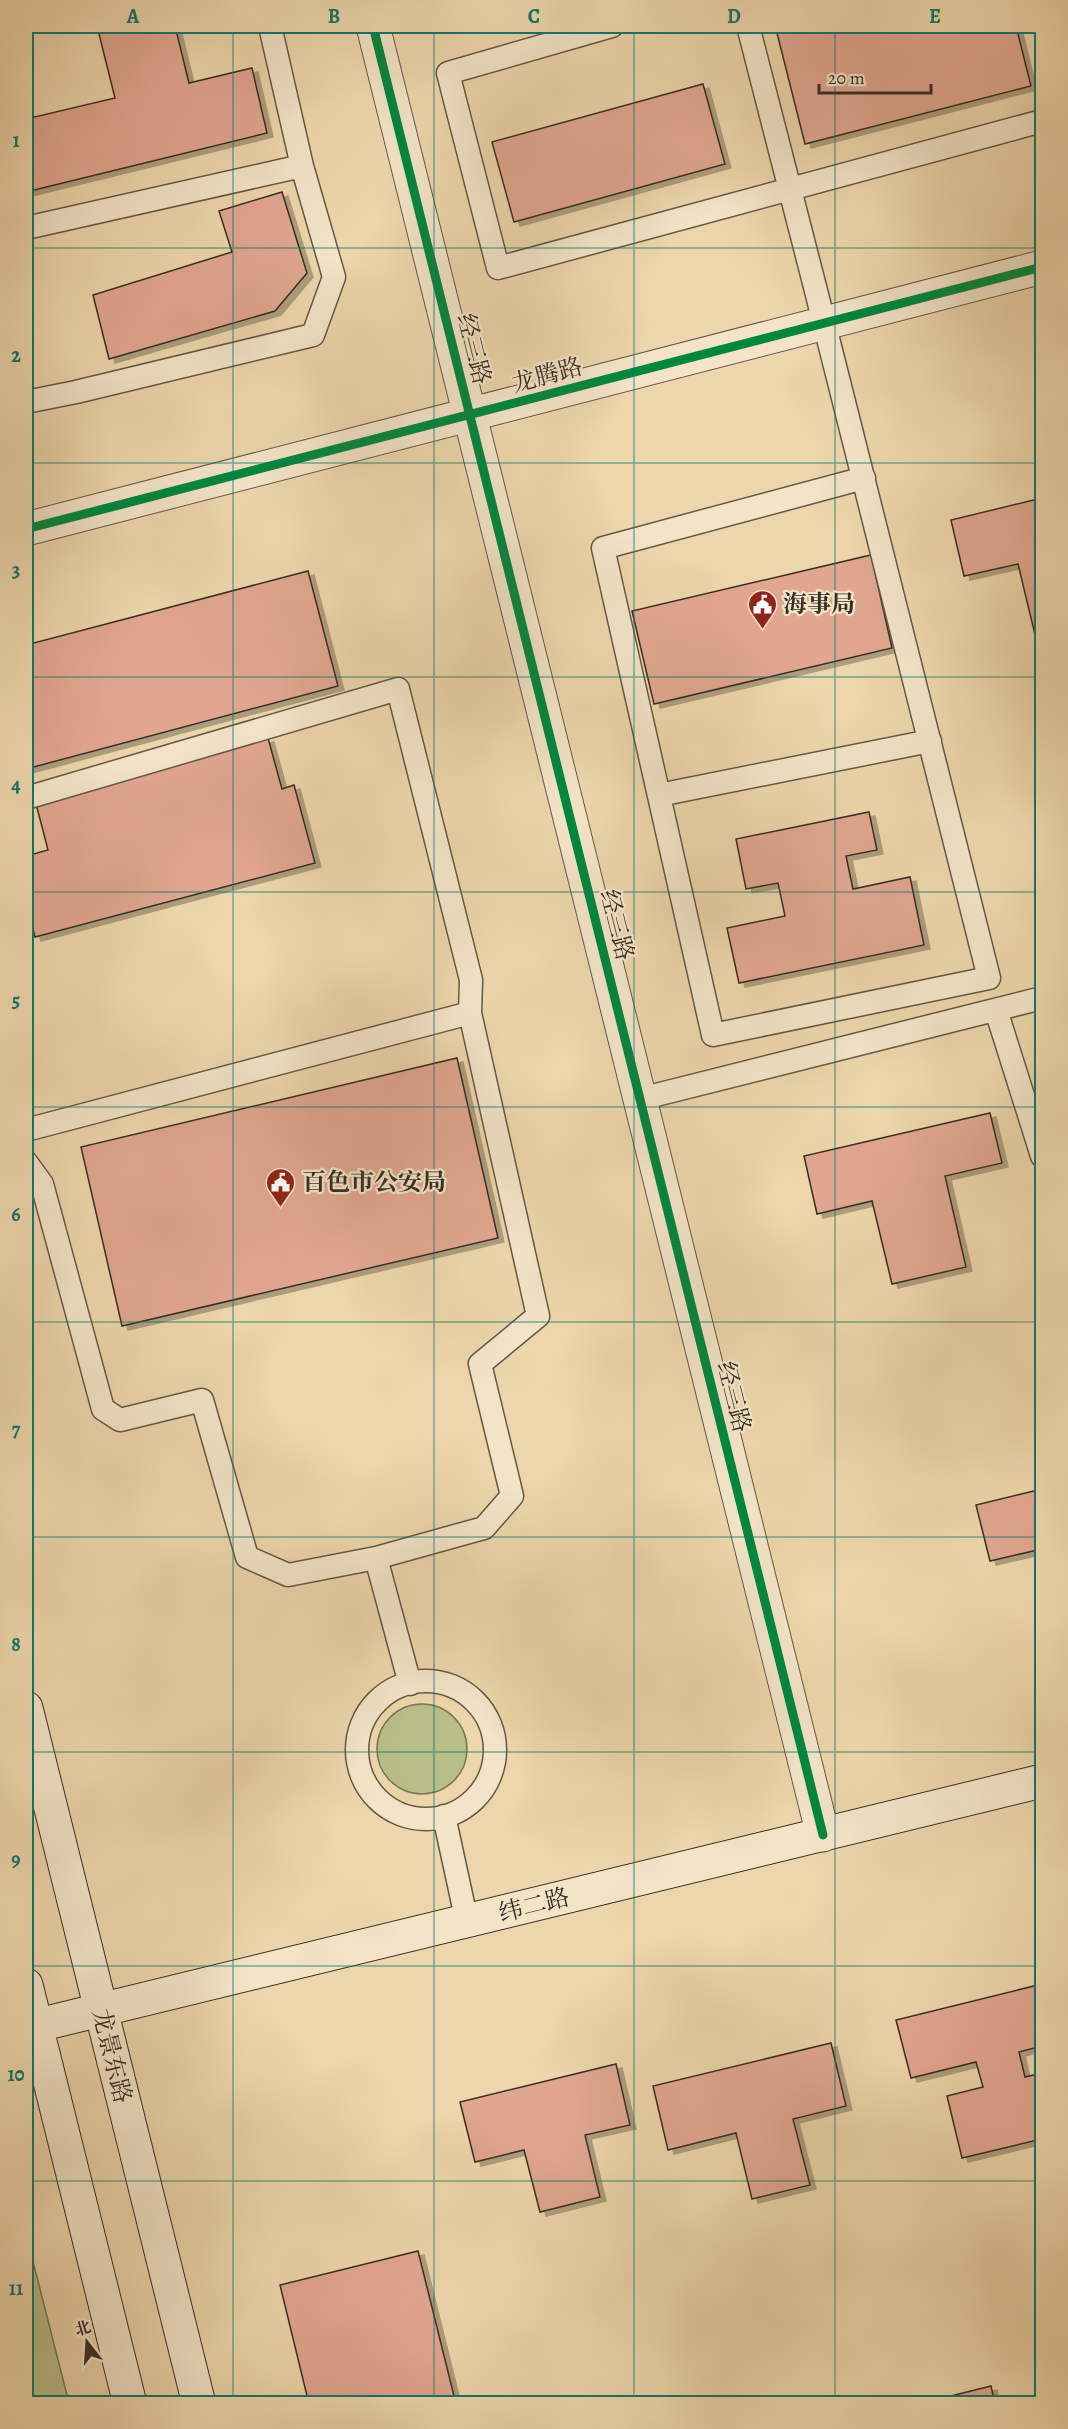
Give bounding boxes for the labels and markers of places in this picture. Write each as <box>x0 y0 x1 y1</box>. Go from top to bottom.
public building icon: 海事局 <box>746 588 778 630</box>
place label: 海事局 <box>783 588 855 620</box>
public building icon: 百色市公安局 <box>265 1166 297 1208</box>
place label: 百色市公安局 <box>302 1166 446 1198</box>

